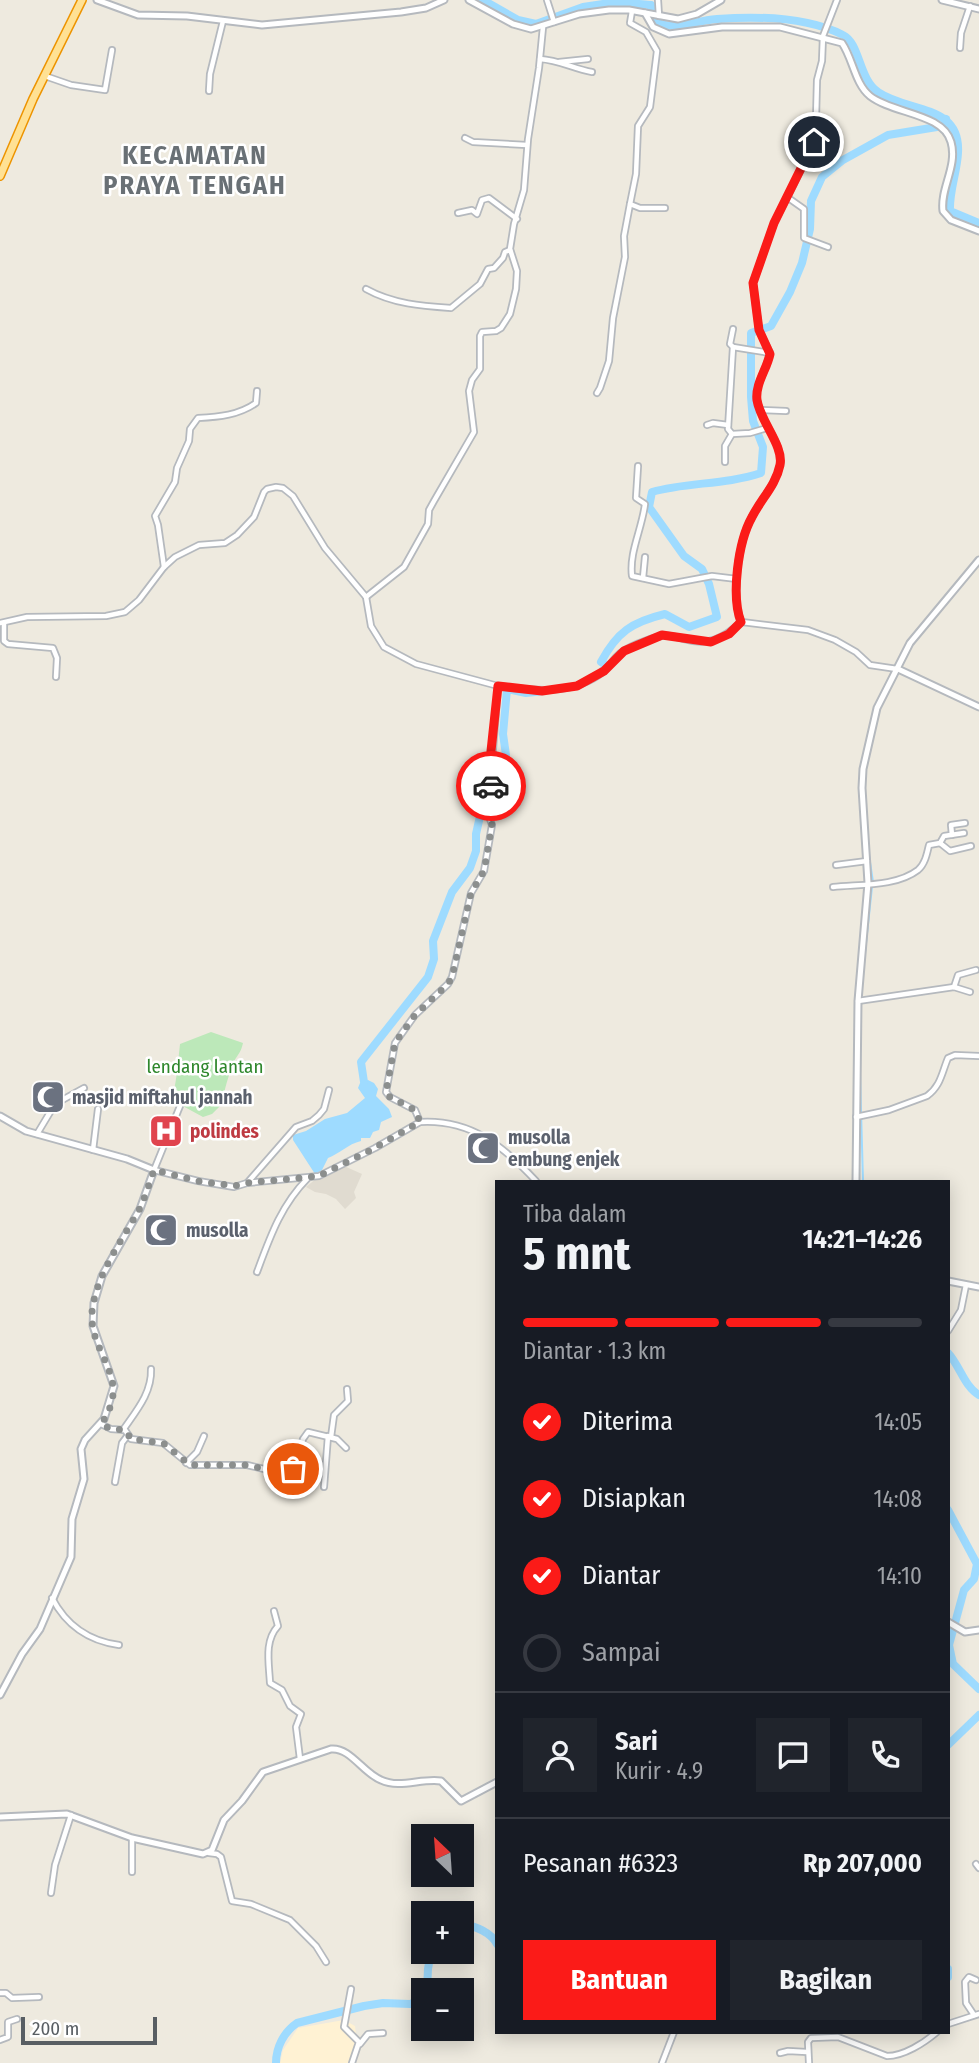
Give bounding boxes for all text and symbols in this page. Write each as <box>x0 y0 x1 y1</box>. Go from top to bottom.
pin <box>784 112 844 172</box>
icon: home <box>795 123 833 161</box>
district label: KECAMATAN PRAYA TENGAH <box>103 140 287 201</box>
courier <box>456 751 526 821</box>
icon: car <box>472 767 510 805</box>
park label: lendang lantan <box>147 1055 263 1078</box>
mosque icon: masjid miftahul jannah <box>29 1078 67 1116</box>
place label: masjid miftahul jannah <box>72 1086 253 1109</box>
hospital icon: polindes <box>147 1112 185 1150</box>
place label: polindes <box>190 1120 260 1143</box>
place label: musolla embung enjek <box>508 1126 620 1171</box>
mosque icon: musolla embung enjek <box>464 1129 502 1167</box>
text: Tiba dalam <box>523 1200 626 1228</box>
mosque icon: musolla <box>142 1211 180 1249</box>
place label: musolla <box>186 1219 249 1242</box>
text: 14:21–14:26 <box>803 1224 922 1255</box>
text: 5 mnt <box>523 1226 631 1281</box>
text: Diantar · 1.3 km <box>523 1337 666 1365</box>
icon: check <box>523 1403 561 1441</box>
text: Diterima <box>582 1406 673 1437</box>
text: 14:05 <box>874 1408 922 1436</box>
pin <box>263 1439 323 1499</box>
icon: bag <box>274 1450 312 1488</box>
icon: check <box>523 1480 561 1518</box>
text: Disiapkan <box>582 1483 686 1514</box>
text: 14:08 <box>874 1485 922 1513</box>
icon: check <box>523 1557 561 1595</box>
text: Diantar <box>582 1560 660 1591</box>
text: 14:10 <box>877 1562 922 1590</box>
text: Sampai <box>582 1637 661 1668</box>
button: person <box>523 1718 597 1792</box>
button: chat <box>756 1718 830 1792</box>
button: phone <box>848 1718 922 1792</box>
text: Sari <box>615 1726 658 1757</box>
text: Kurir · 4.9 <box>615 1757 703 1785</box>
north arrow <box>411 1824 474 1886</box>
map controls <box>411 1824 474 2041</box>
text: Pesanan #6323 <box>523 1848 678 1879</box>
text: Rp 207,000 <box>803 1848 922 1879</box>
button: + <box>411 1901 474 1964</box>
button: Bantuan <box>523 1940 716 2020</box>
button: Bagikan <box>730 1940 922 2020</box>
button: − <box>411 1978 474 2041</box>
scale bar <box>21 2014 158 2046</box>
text: 200 m <box>32 2017 79 2040</box>

